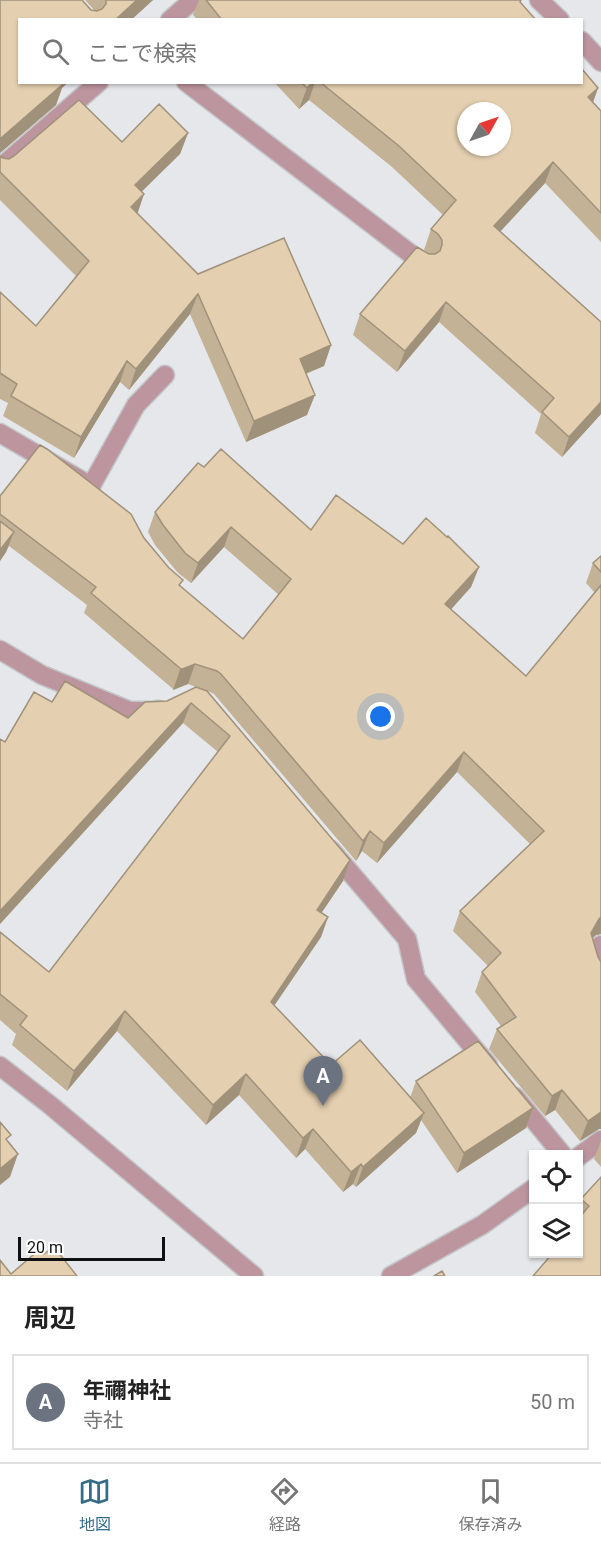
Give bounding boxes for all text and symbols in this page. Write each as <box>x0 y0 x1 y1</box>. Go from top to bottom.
search box <box>18 18 583 84</box>
icon: search <box>39 35 72 68</box>
text: ここで検索 <box>87 41 197 66</box>
north arrow <box>457 102 511 156</box>
your location <box>366 702 395 731</box>
pin: A <box>304 1056 342 1106</box>
map controls <box>529 1150 583 1258</box>
button: locate <box>529 1150 583 1204</box>
button: layers <box>529 1204 583 1258</box>
scale bar <box>18 1234 165 1262</box>
text: 20 m <box>27 1238 63 1257</box>
text: 周辺 <box>24 1303 76 1333</box>
text: 年禰神社 <box>83 1378 171 1403</box>
text: A <box>39 1390 52 1414</box>
text: 50 m <box>530 1390 575 1414</box>
text: 寺社 <box>83 1408 123 1432</box>
tab: 地図 <box>78 1475 111 1535</box>
tab: 経路 <box>268 1475 301 1535</box>
tab: 保存済み <box>458 1475 522 1535</box>

